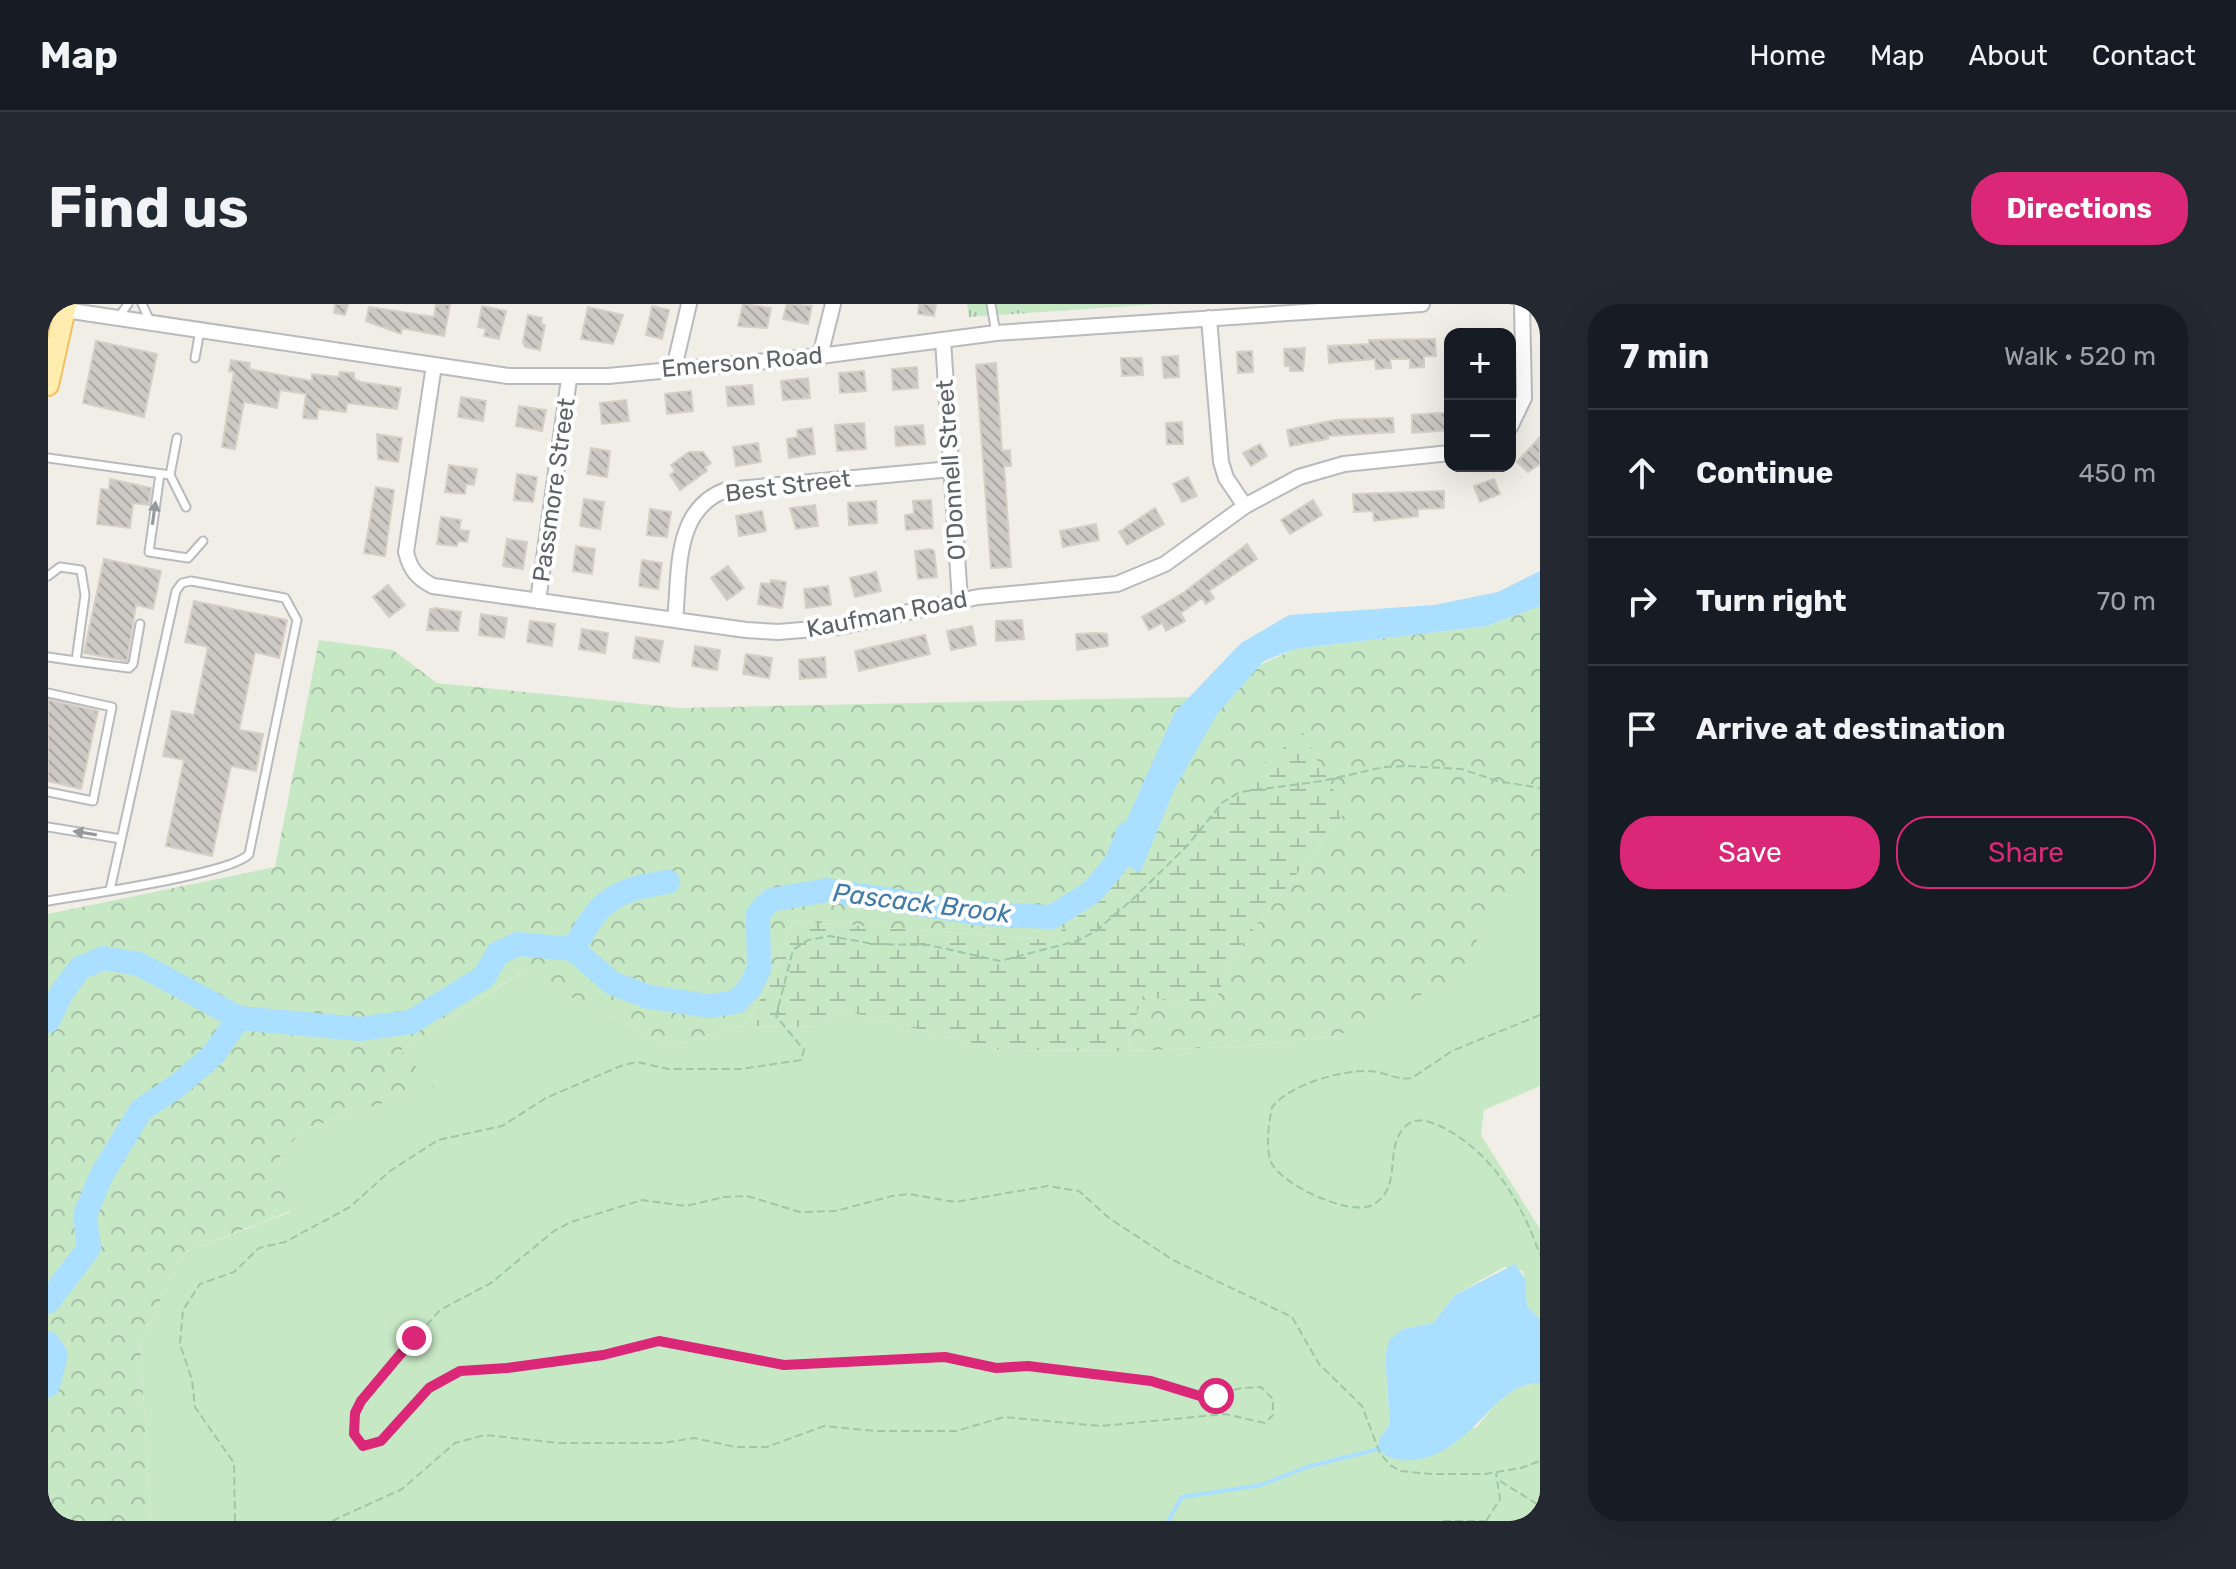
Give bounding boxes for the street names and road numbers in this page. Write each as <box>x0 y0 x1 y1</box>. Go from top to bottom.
street label: Emerson Road <box>660 341 824 383</box>
street label: O'Donnell Street <box>931 379 971 561</box>
street label: Passmore Street <box>527 396 581 584</box>
street label: Best Street <box>724 464 852 508</box>
street label: Kaufman Road <box>804 585 970 643</box>

